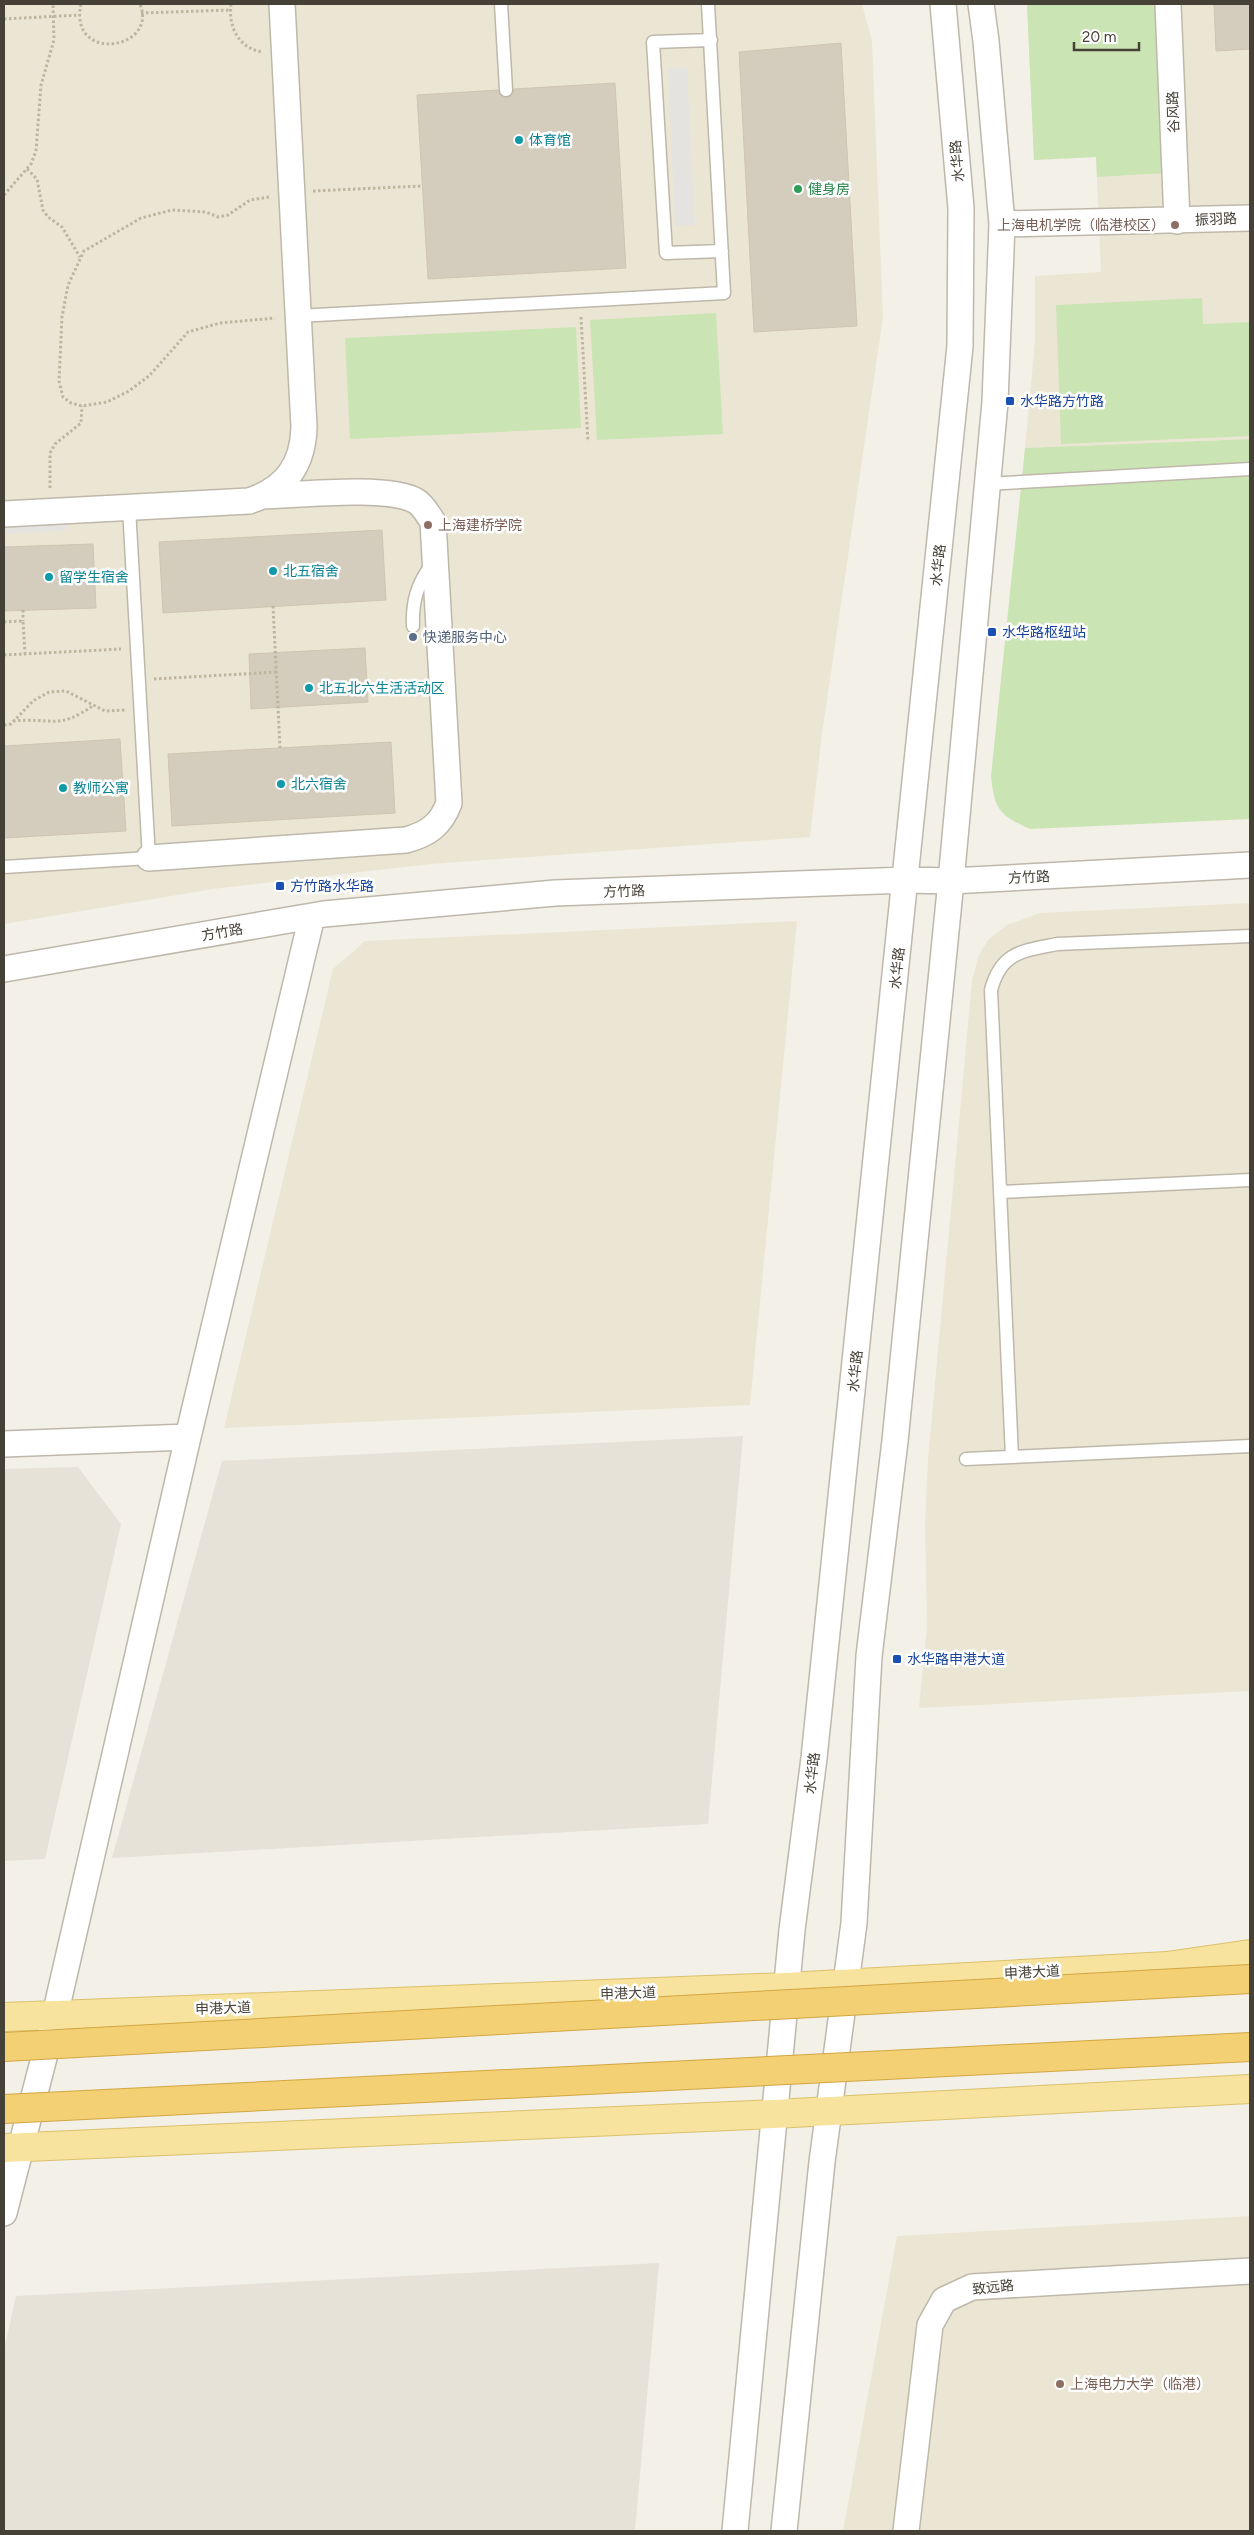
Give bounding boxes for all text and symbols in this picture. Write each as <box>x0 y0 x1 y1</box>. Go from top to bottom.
scale bar <box>1074 20 1139 52</box>
text: 20 m <box>1082 28 1116 46</box>
street label: 谷风路 <box>1164 91 1183 133</box>
place label: 体育馆 <box>529 132 571 149</box>
marker: 体育馆 <box>513 134 525 146</box>
street label: 水华路 <box>947 139 968 183</box>
place label: 健身房 <box>808 181 850 198</box>
marker: 健身房 <box>792 183 804 195</box>
street label: 振羽路 <box>1195 210 1237 229</box>
place label: 上海电机学院（临港校区） <box>997 217 1165 234</box>
marker: 上海电机学院（临港校区） <box>1169 219 1181 231</box>
place label: 水华路方竹路 <box>1020 393 1104 410</box>
marker: 水华路方竹路 <box>1004 395 1016 407</box>
place label: 上海建桥学院 <box>438 517 522 534</box>
marker: 上海建桥学院 <box>422 519 434 531</box>
street label: 水华路 <box>928 543 949 587</box>
place label: 北五宿舍 <box>283 563 339 580</box>
marker: 北五宿舍 <box>267 565 279 577</box>
place label: 留学生宿舍 <box>59 569 129 586</box>
marker: 留学生宿舍 <box>43 571 55 583</box>
place label: 水华路枢纽站 <box>1002 624 1086 641</box>
marker: 水华路枢纽站 <box>986 626 998 638</box>
place label: 快递服务中心 <box>423 629 507 646</box>
marker: 快递服务中心 <box>407 631 419 643</box>
place label: 北五北六生活活动区 <box>319 680 445 697</box>
marker: 北五北六生活活动区 <box>303 682 315 694</box>
place label: 北六宿舍 <box>291 776 347 793</box>
marker: 北六宿舍 <box>275 778 287 790</box>
place label: 教师公寓 <box>73 780 129 797</box>
marker: 教师公寓 <box>57 782 69 794</box>
street label: 方竹路 <box>1008 868 1050 887</box>
place label: 方竹路水华路 <box>290 878 374 895</box>
marker: 方竹路水华路 <box>274 880 286 892</box>
street label: 方竹路 <box>603 882 645 901</box>
street label: 方竹路 <box>200 920 244 945</box>
street label: 水华路 <box>887 946 908 990</box>
street label: 水华路 <box>845 1349 866 1393</box>
place label: 水华路申港大道 <box>907 1651 1005 1668</box>
marker: 水华路申港大道 <box>891 1653 903 1665</box>
street label: 水华路 <box>802 1751 823 1795</box>
street label: 申港大道 <box>1004 1963 1060 1982</box>
street label: 申港大道 <box>600 1984 656 2003</box>
street label: 申港大道 <box>195 1999 251 2018</box>
street label: 致远路 <box>971 2277 1015 2298</box>
place label: 上海电力大学（临港） <box>1070 2376 1210 2393</box>
marker: 上海电力大学（临港） <box>1054 2378 1066 2390</box>

